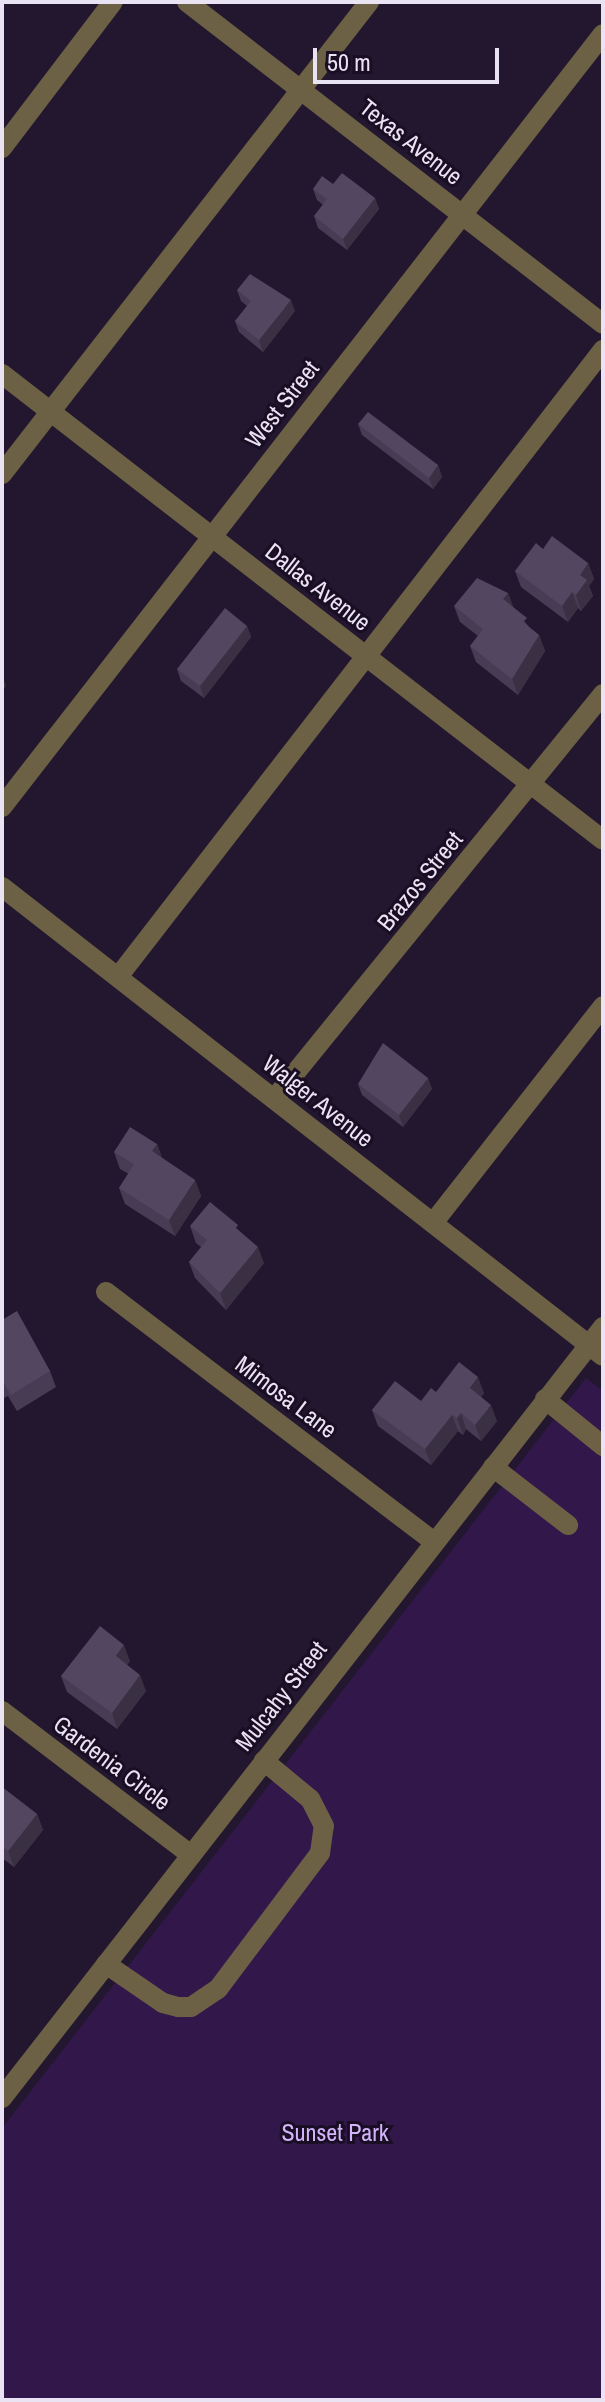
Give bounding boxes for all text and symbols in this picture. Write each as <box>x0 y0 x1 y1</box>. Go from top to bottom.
scale bar <box>317 32 503 82</box>
text: 50 m <box>327 46 371 78</box>
street label: Texas Avenue <box>354 93 468 191</box>
street label: West Street <box>239 355 325 453</box>
street label: Dallas Avenue <box>259 537 377 637</box>
street label: Brazos Street <box>371 826 469 936</box>
street label: Walger Avenue <box>257 1049 379 1153</box>
street label: Mimosa Lane <box>230 1350 342 1444</box>
street label: Mulcahy Street <box>229 1635 333 1757</box>
street label: Gardenia Circle <box>48 1710 176 1816</box>
park label: Sunset Park <box>281 2119 389 2147</box>

